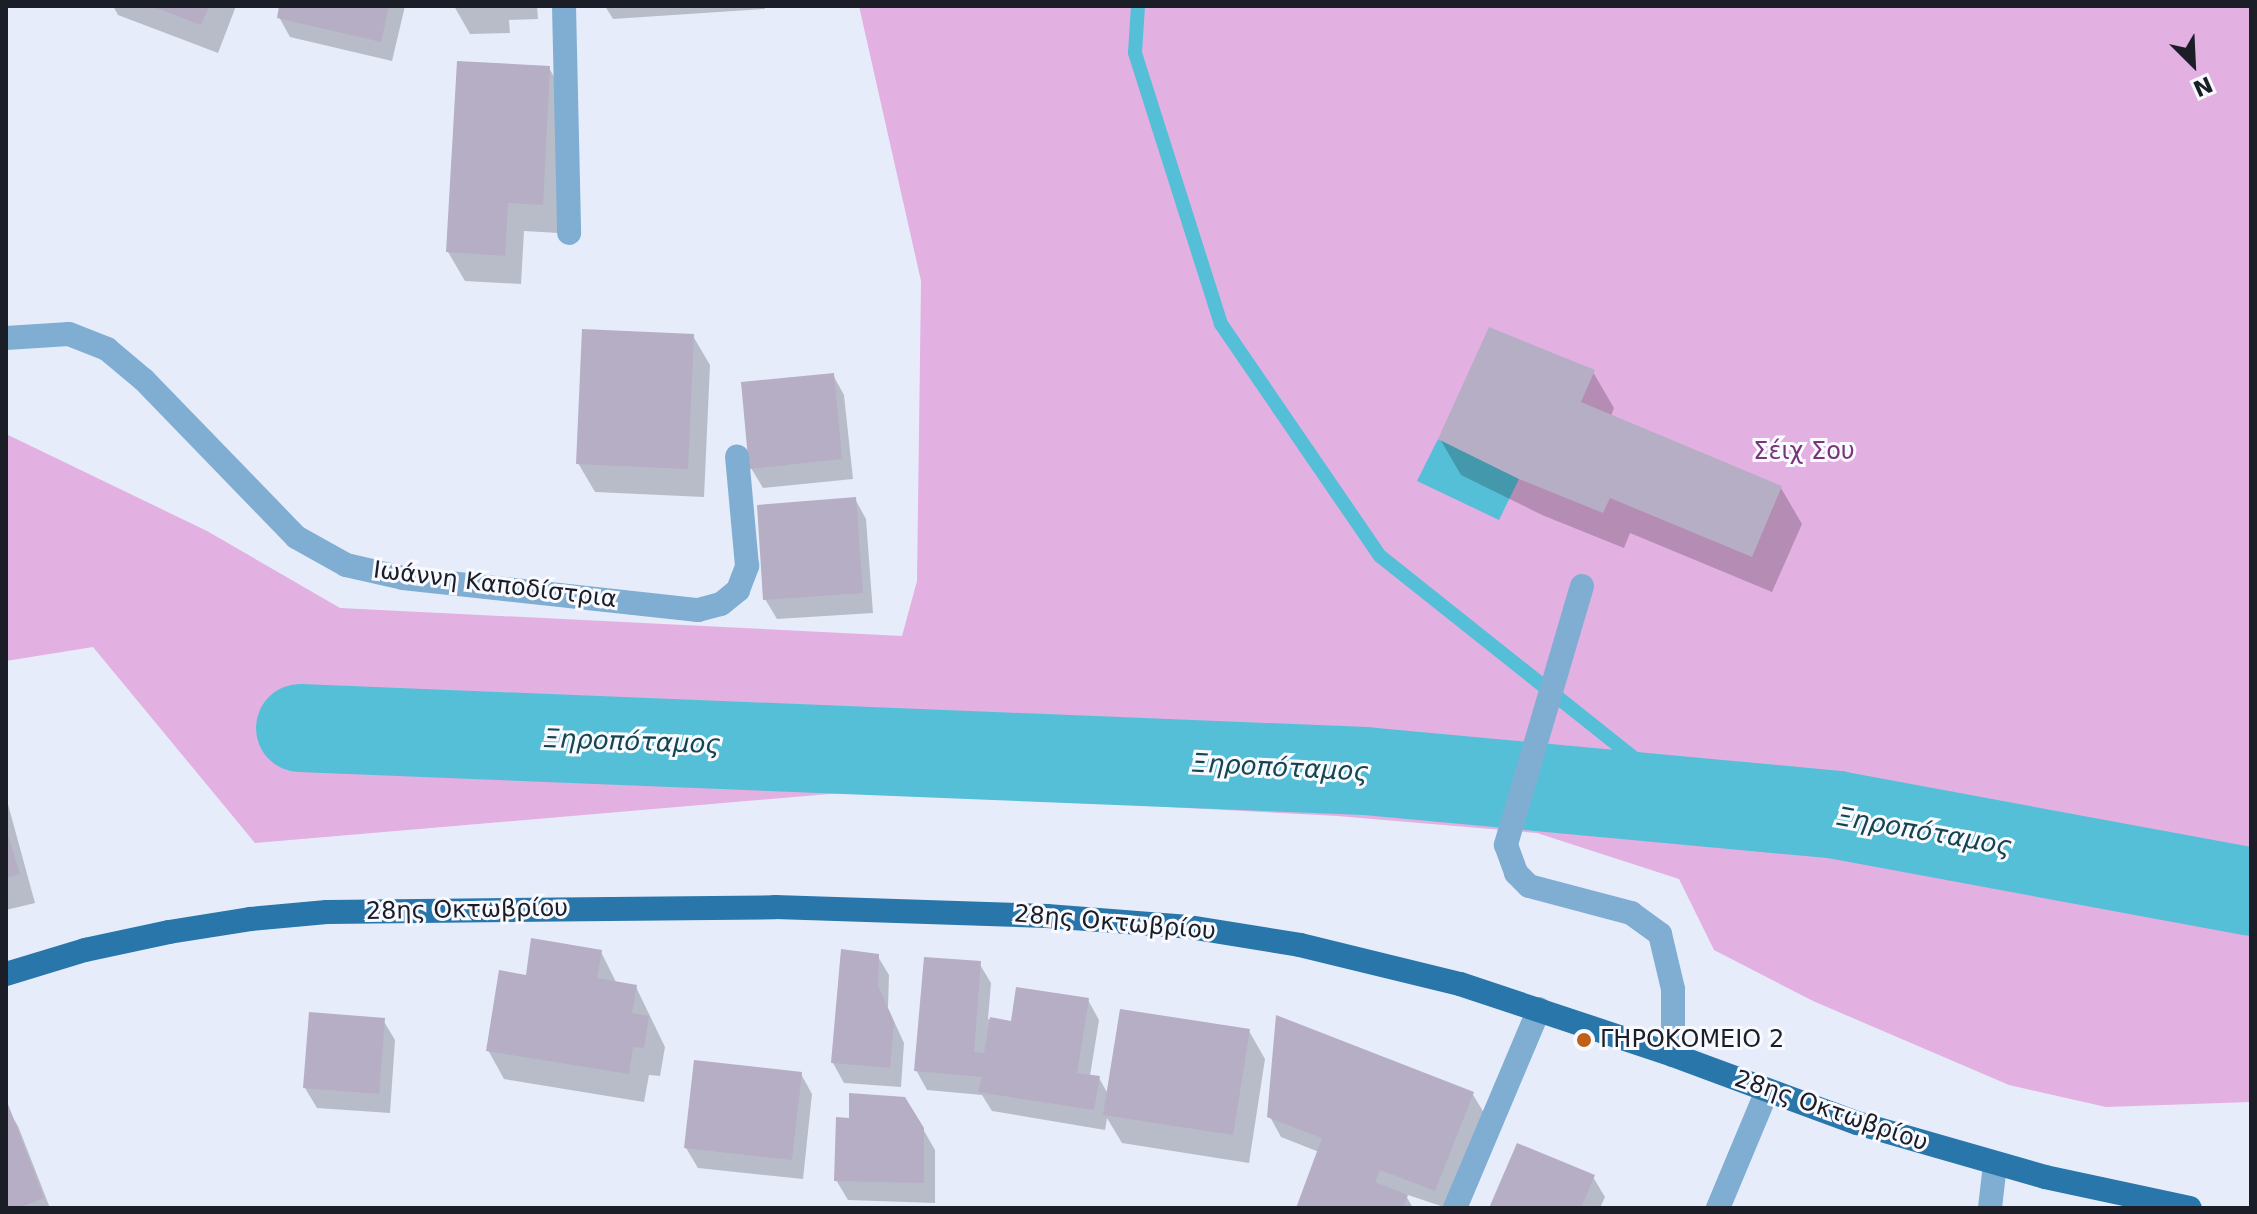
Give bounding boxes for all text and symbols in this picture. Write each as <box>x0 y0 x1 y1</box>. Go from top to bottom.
north arrow <box>2153 24 2233 104</box>
text: N <box>2189 71 2216 102</box>
park label: Σέιχ Σου <box>1753 438 1855 466</box>
street label: Ιωάννη Καποδίστρια <box>372 556 618 614</box>
water label: Ξηροπόταμος <box>543 723 721 761</box>
water label: Ξηροπόταμος <box>1191 748 1369 788</box>
water label: Ξηροπόταμος <box>1834 801 2014 863</box>
street label: 28ης Οκτωβρίου <box>366 894 568 926</box>
street label: 28ης Οκτωβρίου <box>1013 900 1217 946</box>
place label: ΓΗΡΟΚΟΜΕΙΟ 2 <box>1600 1026 1784 1054</box>
marker: ΓΗΡΟΚΟΜΕΙΟ 2 <box>1575 1031 1593 1049</box>
street label: 28ης Οκτωβρίου <box>1731 1064 1931 1158</box>

